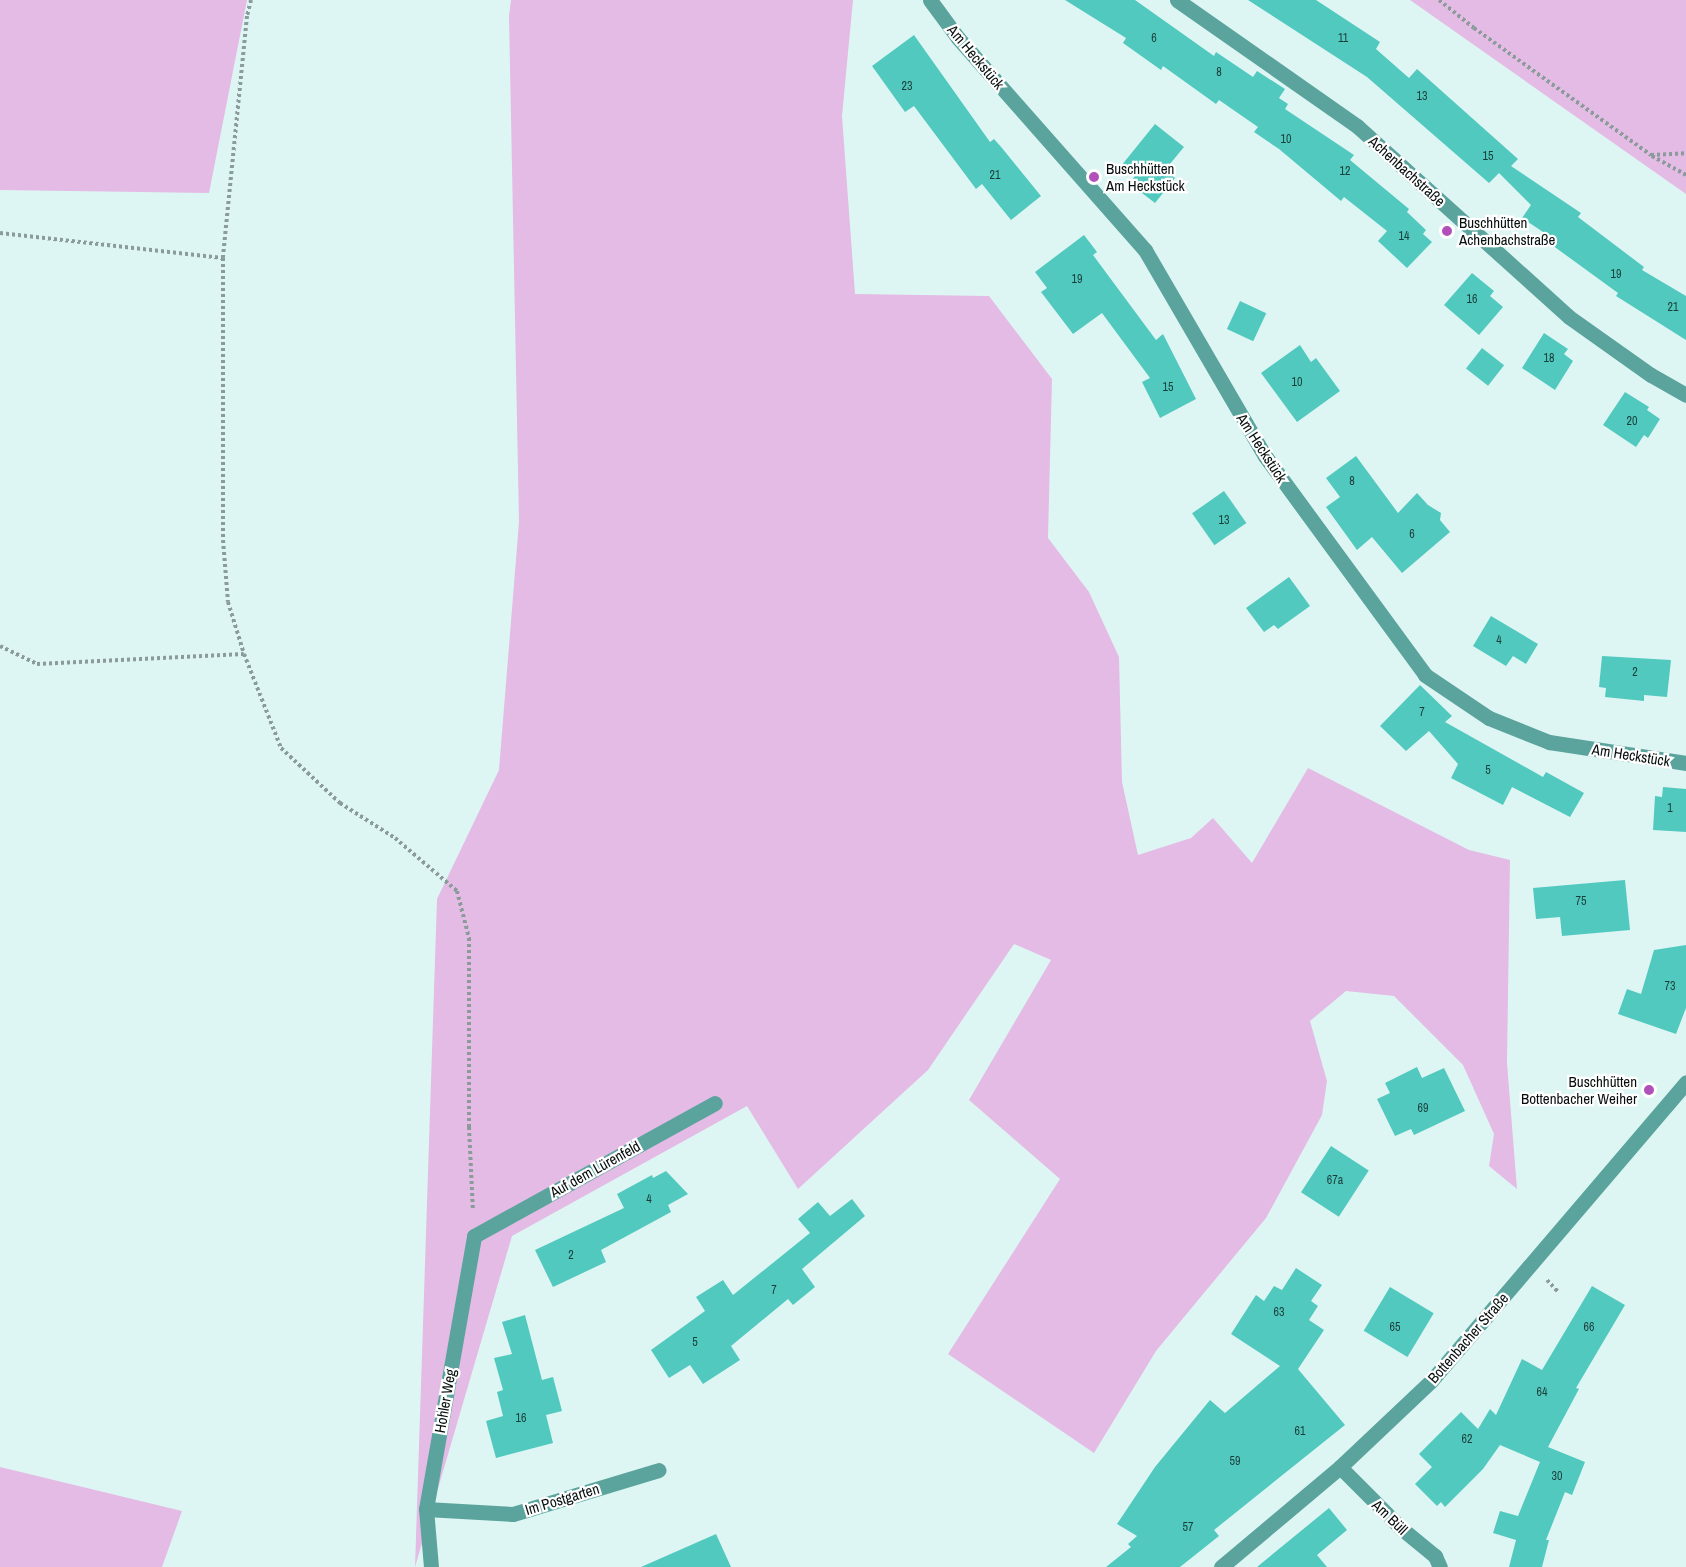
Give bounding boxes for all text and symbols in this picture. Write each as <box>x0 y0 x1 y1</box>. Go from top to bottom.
street label: Am Heckstück <box>944 21 1008 93</box>
house number: 6 <box>1151 32 1157 46</box>
house number: 11 <box>1338 32 1348 46</box>
house number: 8 <box>1216 66 1222 80</box>
house number: 23 <box>902 80 912 94</box>
house number: 13 <box>1417 90 1427 104</box>
street label: Achenbachstraße <box>1365 132 1449 210</box>
house number: 10 <box>1281 133 1291 147</box>
house number: 15 <box>1483 150 1493 164</box>
place label: Buschhütten Am Heckstück <box>1106 159 1185 194</box>
house number: 12 <box>1340 165 1350 179</box>
house number: 21 <box>990 169 1000 183</box>
marker: Buschhütten Am Heckstück <box>1087 170 1101 184</box>
place label: Buschhütten Achenbachstraße <box>1459 213 1555 248</box>
marker: Buschhütten Achenbachstraße <box>1440 224 1454 238</box>
house number: 14 <box>1399 230 1409 244</box>
house number: 19 <box>1611 268 1621 282</box>
house number: 19 <box>1072 273 1082 287</box>
house number: 16 <box>1467 293 1477 307</box>
house number: 21 <box>1668 301 1678 315</box>
house number: 18 <box>1544 352 1554 366</box>
house number: 10 <box>1292 376 1302 390</box>
house number: 15 <box>1163 381 1173 395</box>
street label: Am Heckstück <box>1233 410 1291 486</box>
house number: 20 <box>1627 415 1637 429</box>
house number: 8 <box>1349 475 1355 489</box>
house number: 13 <box>1219 514 1229 528</box>
house number: 6 <box>1409 528 1415 542</box>
house number: 4 <box>1496 634 1502 648</box>
house number: 2 <box>1632 666 1638 680</box>
house number: 7 <box>1419 706 1425 720</box>
street label: Am Heckstück <box>1591 740 1671 770</box>
house number: 5 <box>1485 764 1491 778</box>
house number: 1 <box>1667 802 1673 816</box>
house number: 75 <box>1576 895 1586 909</box>
house number: 73 <box>1665 980 1675 994</box>
place label: Buschhütten Bottenbacher Weiher <box>1521 1072 1637 1107</box>
marker: Buschhütten Bottenbacher Weiher <box>1642 1083 1656 1097</box>
house number: 69 <box>1418 1102 1428 1116</box>
street label: Auf dem Lürenfeld <box>547 1137 643 1201</box>
house number: 67a <box>1327 1174 1343 1188</box>
house number: 4 <box>646 1193 652 1207</box>
house number: 2 <box>568 1249 574 1263</box>
house number: 7 <box>771 1284 777 1298</box>
street label: Bottenbacher Straße <box>1424 1289 1512 1387</box>
house number: 63 <box>1274 1306 1284 1320</box>
house number: 65 <box>1390 1321 1400 1335</box>
house number: 66 <box>1584 1321 1594 1335</box>
house number: 5 <box>692 1336 698 1350</box>
street label: Hohler Weg <box>431 1368 459 1434</box>
house number: 64 <box>1537 1386 1547 1400</box>
house number: 16 <box>516 1412 526 1426</box>
house number: 61 <box>1295 1425 1305 1439</box>
house number: 62 <box>1462 1433 1472 1447</box>
house number: 59 <box>1230 1455 1240 1469</box>
house number: 30 <box>1552 1470 1562 1484</box>
street label: Im Postgarten <box>523 1479 601 1519</box>
street label: Am Büll <box>1369 1496 1411 1538</box>
house number: 57 <box>1183 1521 1193 1535</box>

